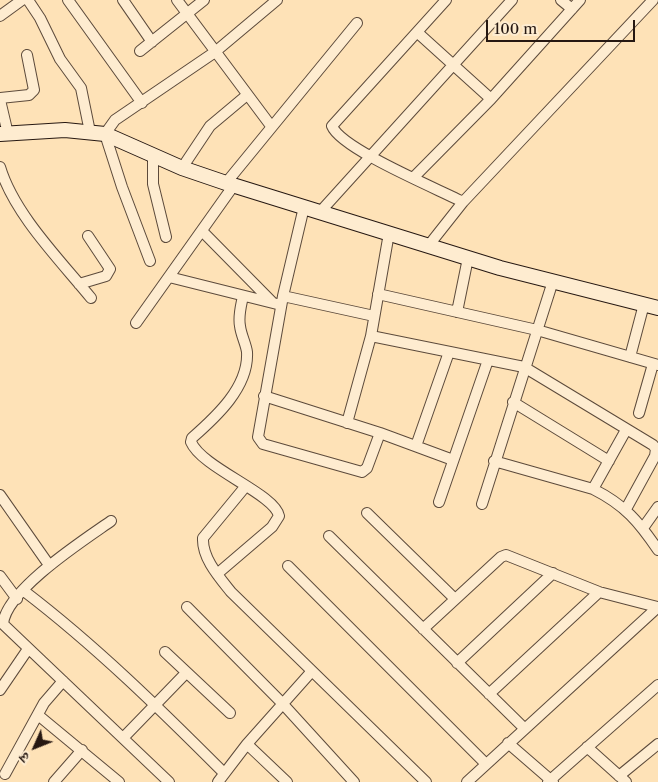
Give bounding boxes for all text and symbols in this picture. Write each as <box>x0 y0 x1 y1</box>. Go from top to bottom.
scale bar <box>488 10 637 42</box>
text: 100 m <box>494 19 537 38</box>
north arrow <box>10 722 60 772</box>
text: उ <box>15 749 33 766</box>

